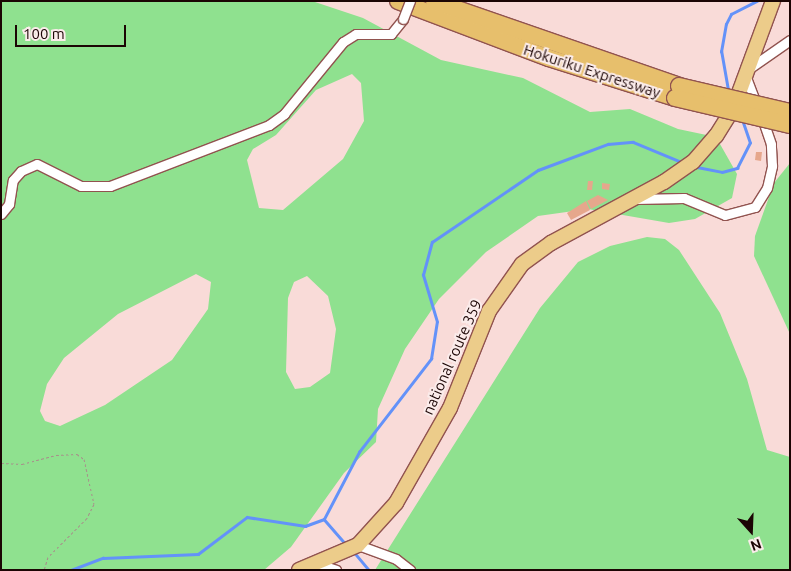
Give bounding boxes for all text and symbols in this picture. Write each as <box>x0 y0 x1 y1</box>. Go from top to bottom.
scale bar <box>18 15 129 47</box>
text: 100 m <box>23 25 65 42</box>
street label: Hokuriku Expressway <box>521 40 663 102</box>
street label: national route 359 <box>419 297 485 417</box>
north arrow <box>726 506 776 556</box>
text: N <box>748 536 764 554</box>

